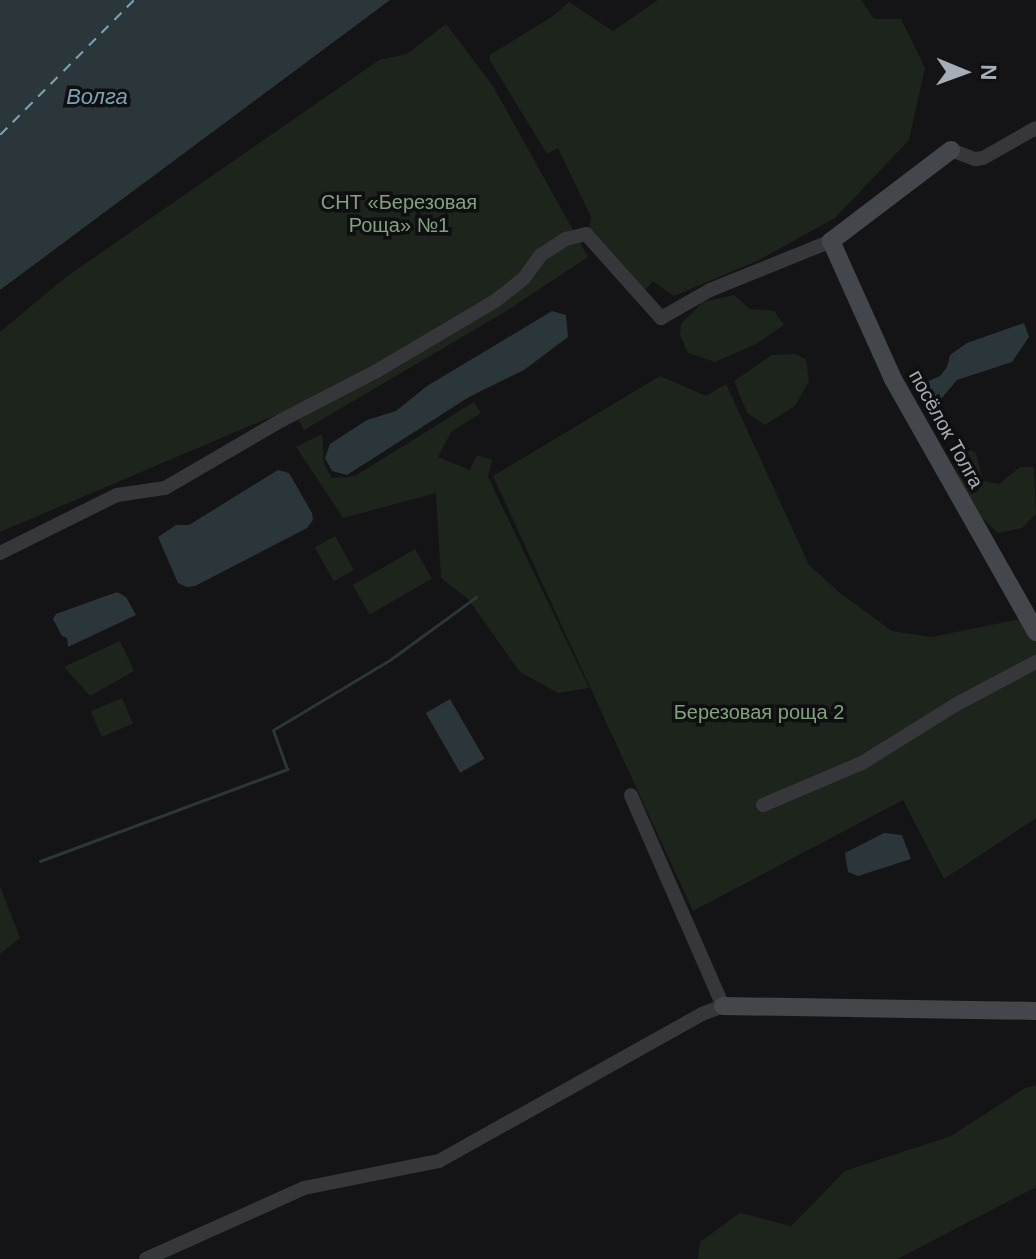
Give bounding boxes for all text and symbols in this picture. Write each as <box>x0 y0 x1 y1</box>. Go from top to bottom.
north arrow <box>924 32 1004 112</box>
text: N <box>976 64 1001 81</box>
water label: Волга <box>66 84 128 110</box>
park label: СНТ «Березовая Роща» №1 <box>321 191 477 238</box>
street label: посёлок Толга <box>904 366 988 492</box>
park label: Березовая роща 2 <box>674 700 844 724</box>

